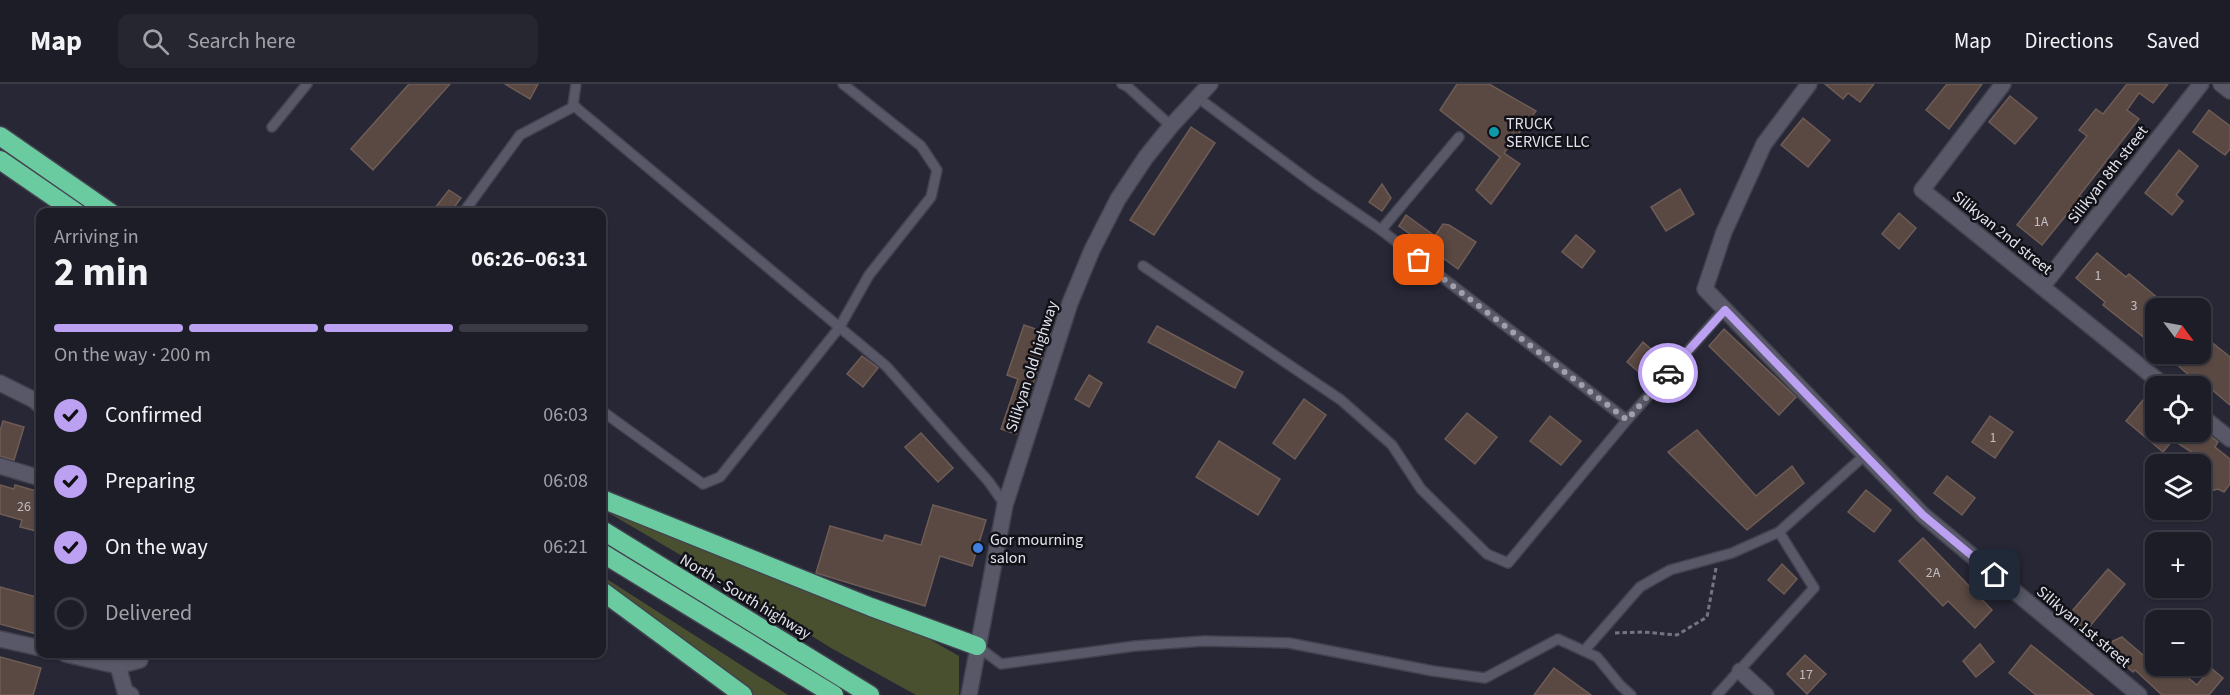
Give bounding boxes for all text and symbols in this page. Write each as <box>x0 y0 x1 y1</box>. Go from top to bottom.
search box <box>118 14 538 68</box>
text: Map <box>30 21 82 61</box>
icon: search <box>139 25 172 58</box>
text: Search here <box>187 25 296 57</box>
text: Map <box>1954 26 1992 56</box>
text: Directions <box>2025 26 2113 56</box>
text: Saved <box>2146 26 2200 56</box>
place label: TRUCK SERVICE LLC <box>1506 113 1590 153</box>
street label: Silikyan 8th street <box>2062 120 2153 228</box>
marker: TRUCK SERVICE LLC <box>1487 125 1501 139</box>
street label: Silikyan 2nd street <box>1948 186 2057 280</box>
house number: 1A <box>2034 212 2049 232</box>
text: Arriving in <box>54 223 139 251</box>
pin <box>1393 234 1444 285</box>
text: 06:26–06:31 <box>471 243 588 275</box>
icon: bag <box>1402 243 1435 276</box>
text: 2 min <box>54 245 149 301</box>
house number: 1 <box>2095 266 2102 286</box>
house number: 3 <box>2131 296 2138 316</box>
street label: Silikyan old highway <box>1000 297 1064 435</box>
north arrow <box>2145 298 2211 364</box>
map controls <box>2145 298 2211 676</box>
text: On the way · 200 m <box>54 341 211 369</box>
courier <box>1638 343 1698 403</box>
icon: car <box>1652 357 1685 390</box>
button: locate <box>2145 376 2211 442</box>
icon: check <box>54 399 87 432</box>
text: Confirmed <box>105 399 202 431</box>
text: 06:03 <box>543 401 588 429</box>
house number: 1 <box>1990 428 1997 448</box>
button: layers <box>2145 454 2211 520</box>
icon: check <box>54 465 87 498</box>
text: Preparing <box>105 465 195 497</box>
text: 06:08 <box>543 467 588 495</box>
house number: 26 <box>17 497 31 517</box>
place label: Gor mourning salon <box>990 529 1083 569</box>
icon: check <box>54 531 87 564</box>
text: On the way <box>105 531 208 563</box>
button: + <box>2145 532 2211 598</box>
text: 06:21 <box>543 533 588 561</box>
marker: Gor mourning salon <box>971 541 985 555</box>
street label: North - South highway <box>676 549 816 645</box>
pin <box>1969 549 2020 600</box>
icon: home <box>1978 558 2011 591</box>
house number: 2A <box>1926 563 1941 583</box>
street label: Silikyan 1st street <box>2032 581 2136 673</box>
text: Delivered <box>105 597 192 629</box>
button: − <box>2145 610 2211 676</box>
house number: 17 <box>1799 665 1813 685</box>

